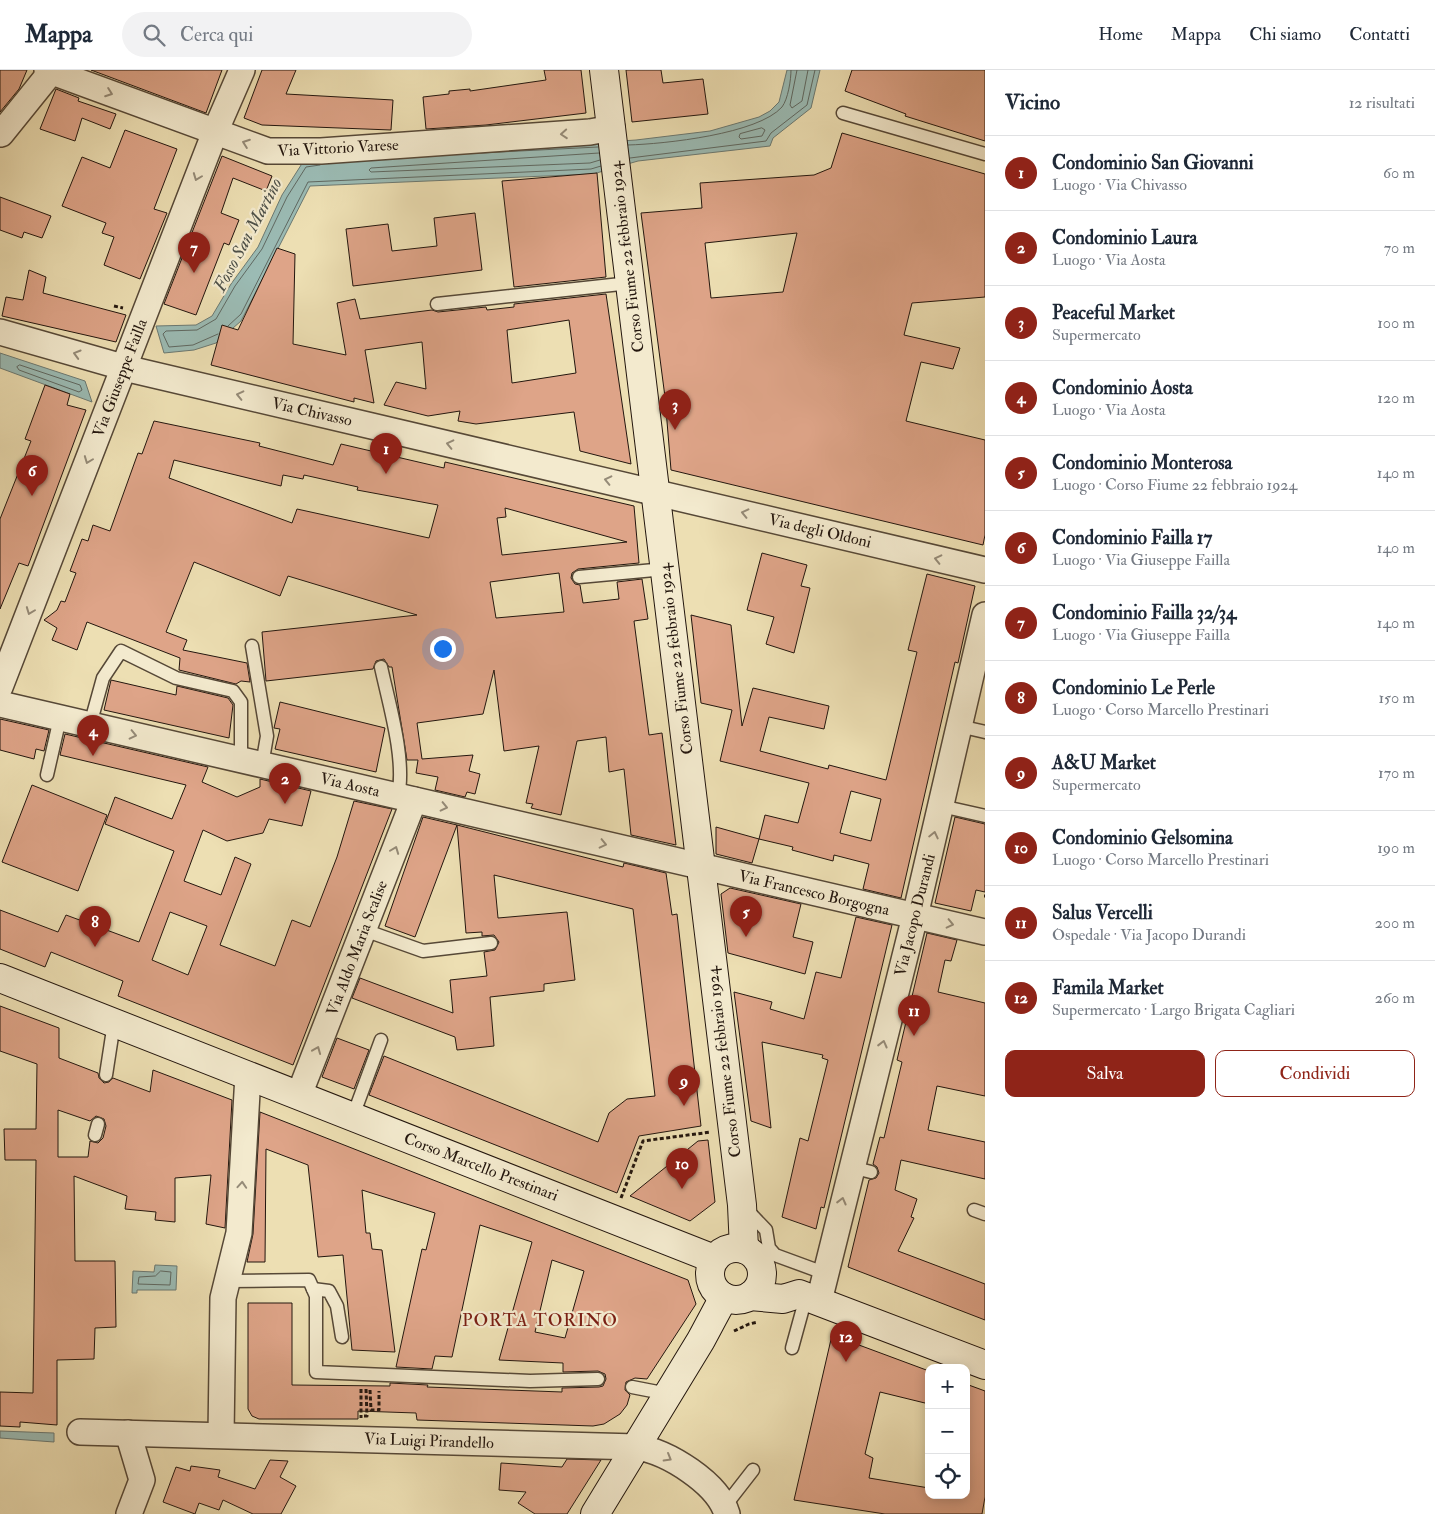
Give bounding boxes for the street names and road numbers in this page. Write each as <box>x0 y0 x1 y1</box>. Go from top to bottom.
street label: Via Vittorio Varese <box>277 135 399 161</box>
street label: Corso Fiume 22 febbraio 1924 <box>605 159 649 354</box>
street label: Via Giuseppe Failla <box>88 316 153 440</box>
street label: Via Chivasso <box>270 393 354 431</box>
street label: Via degli Oldoni <box>767 509 873 553</box>
street label: Corso Fiume 22 febbraio 1924 <box>654 561 698 756</box>
street label: Via Aosta <box>318 768 382 802</box>
street label: Via Jacopo Durandi <box>890 852 941 979</box>
street label: Via Francesco Borgogna <box>737 866 892 920</box>
street label: Via Aldo Maria Scalise <box>322 877 392 1018</box>
street label: Corso Fiume 22 febbraio 1924 <box>702 964 746 1159</box>
street label: Corso Marcello Prestinari <box>401 1128 561 1206</box>
street label: Via Luigi Pirandello <box>364 1429 494 1453</box>

